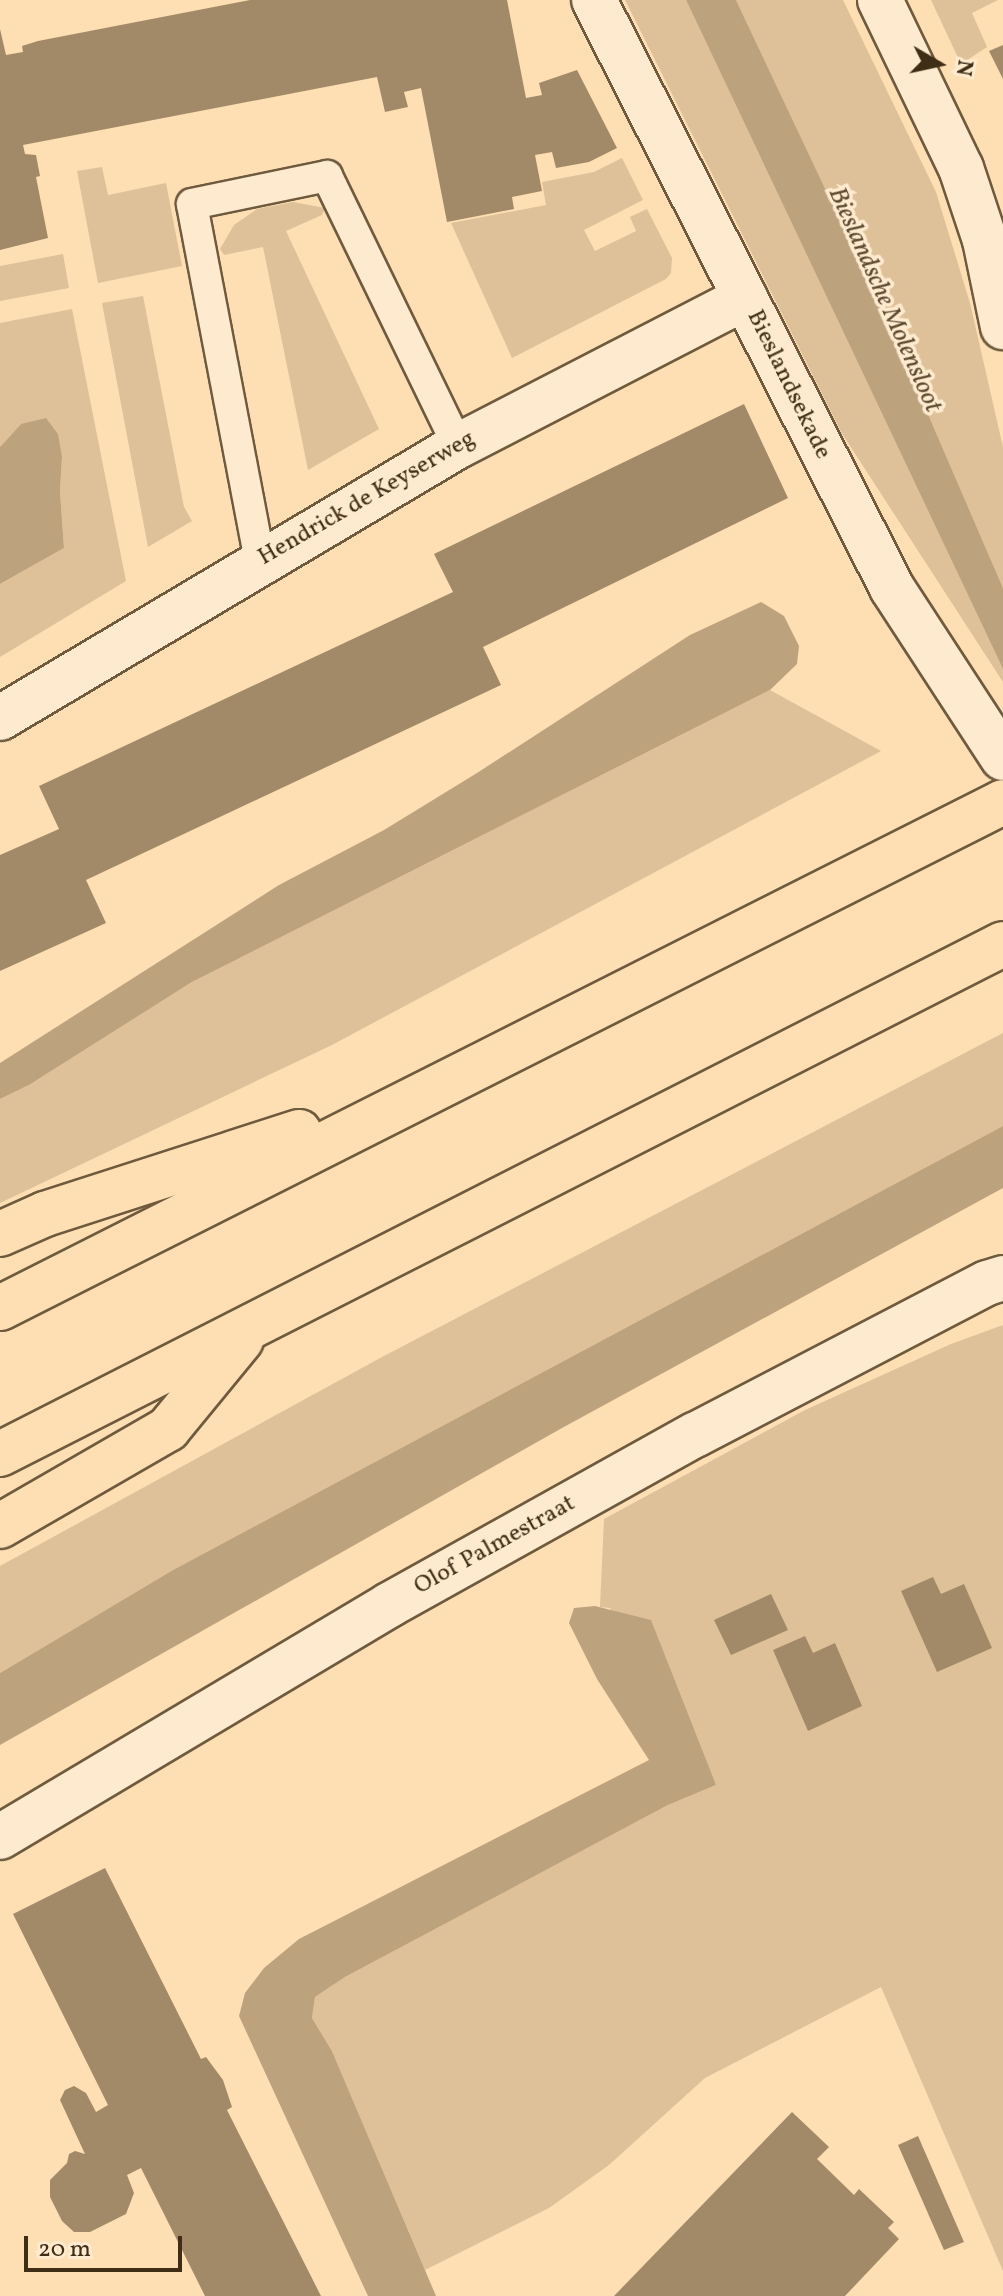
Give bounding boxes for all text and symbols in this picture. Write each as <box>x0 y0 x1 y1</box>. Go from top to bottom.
north arrow <box>899 24 979 104</box>
text: N <box>947 58 980 78</box>
water label: Bieslandsche Molensloot <box>820 183 948 417</box>
street label: Bieslandsekade <box>739 306 837 464</box>
street label: Hendrick de Keyserweg <box>254 425 480 573</box>
street label: Olof Palmestraat <box>411 1491 579 1601</box>
scale bar <box>28 2220 186 2270</box>
text: 20 m <box>38 2233 91 2267</box>

